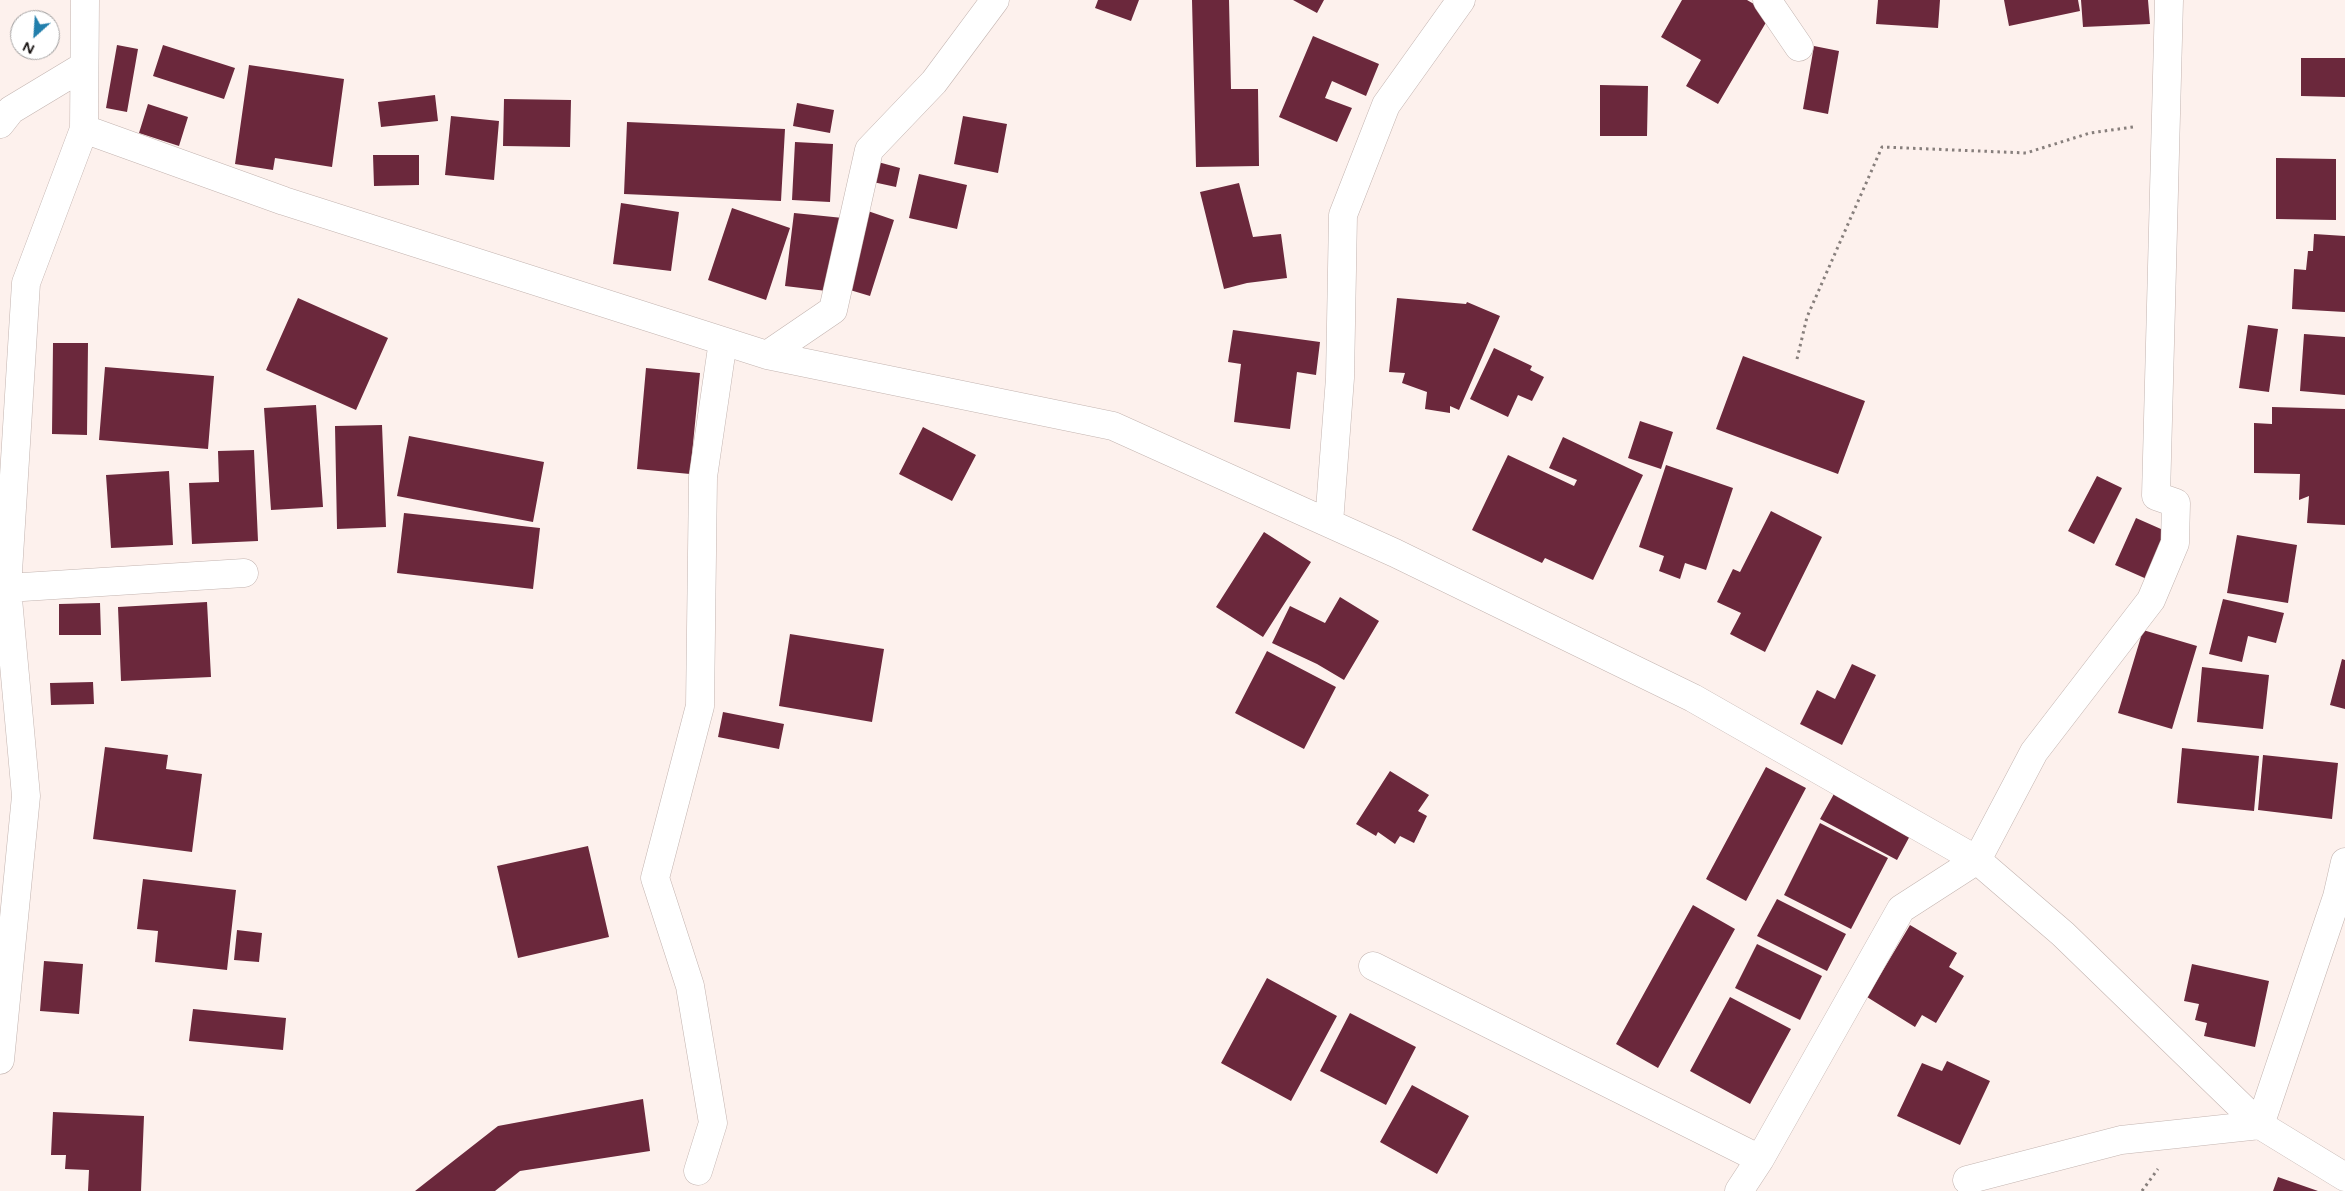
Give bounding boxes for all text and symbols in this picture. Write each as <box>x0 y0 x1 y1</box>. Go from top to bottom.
north arrow <box>10 10 60 60</box>
text: N <box>20 38 37 58</box>

